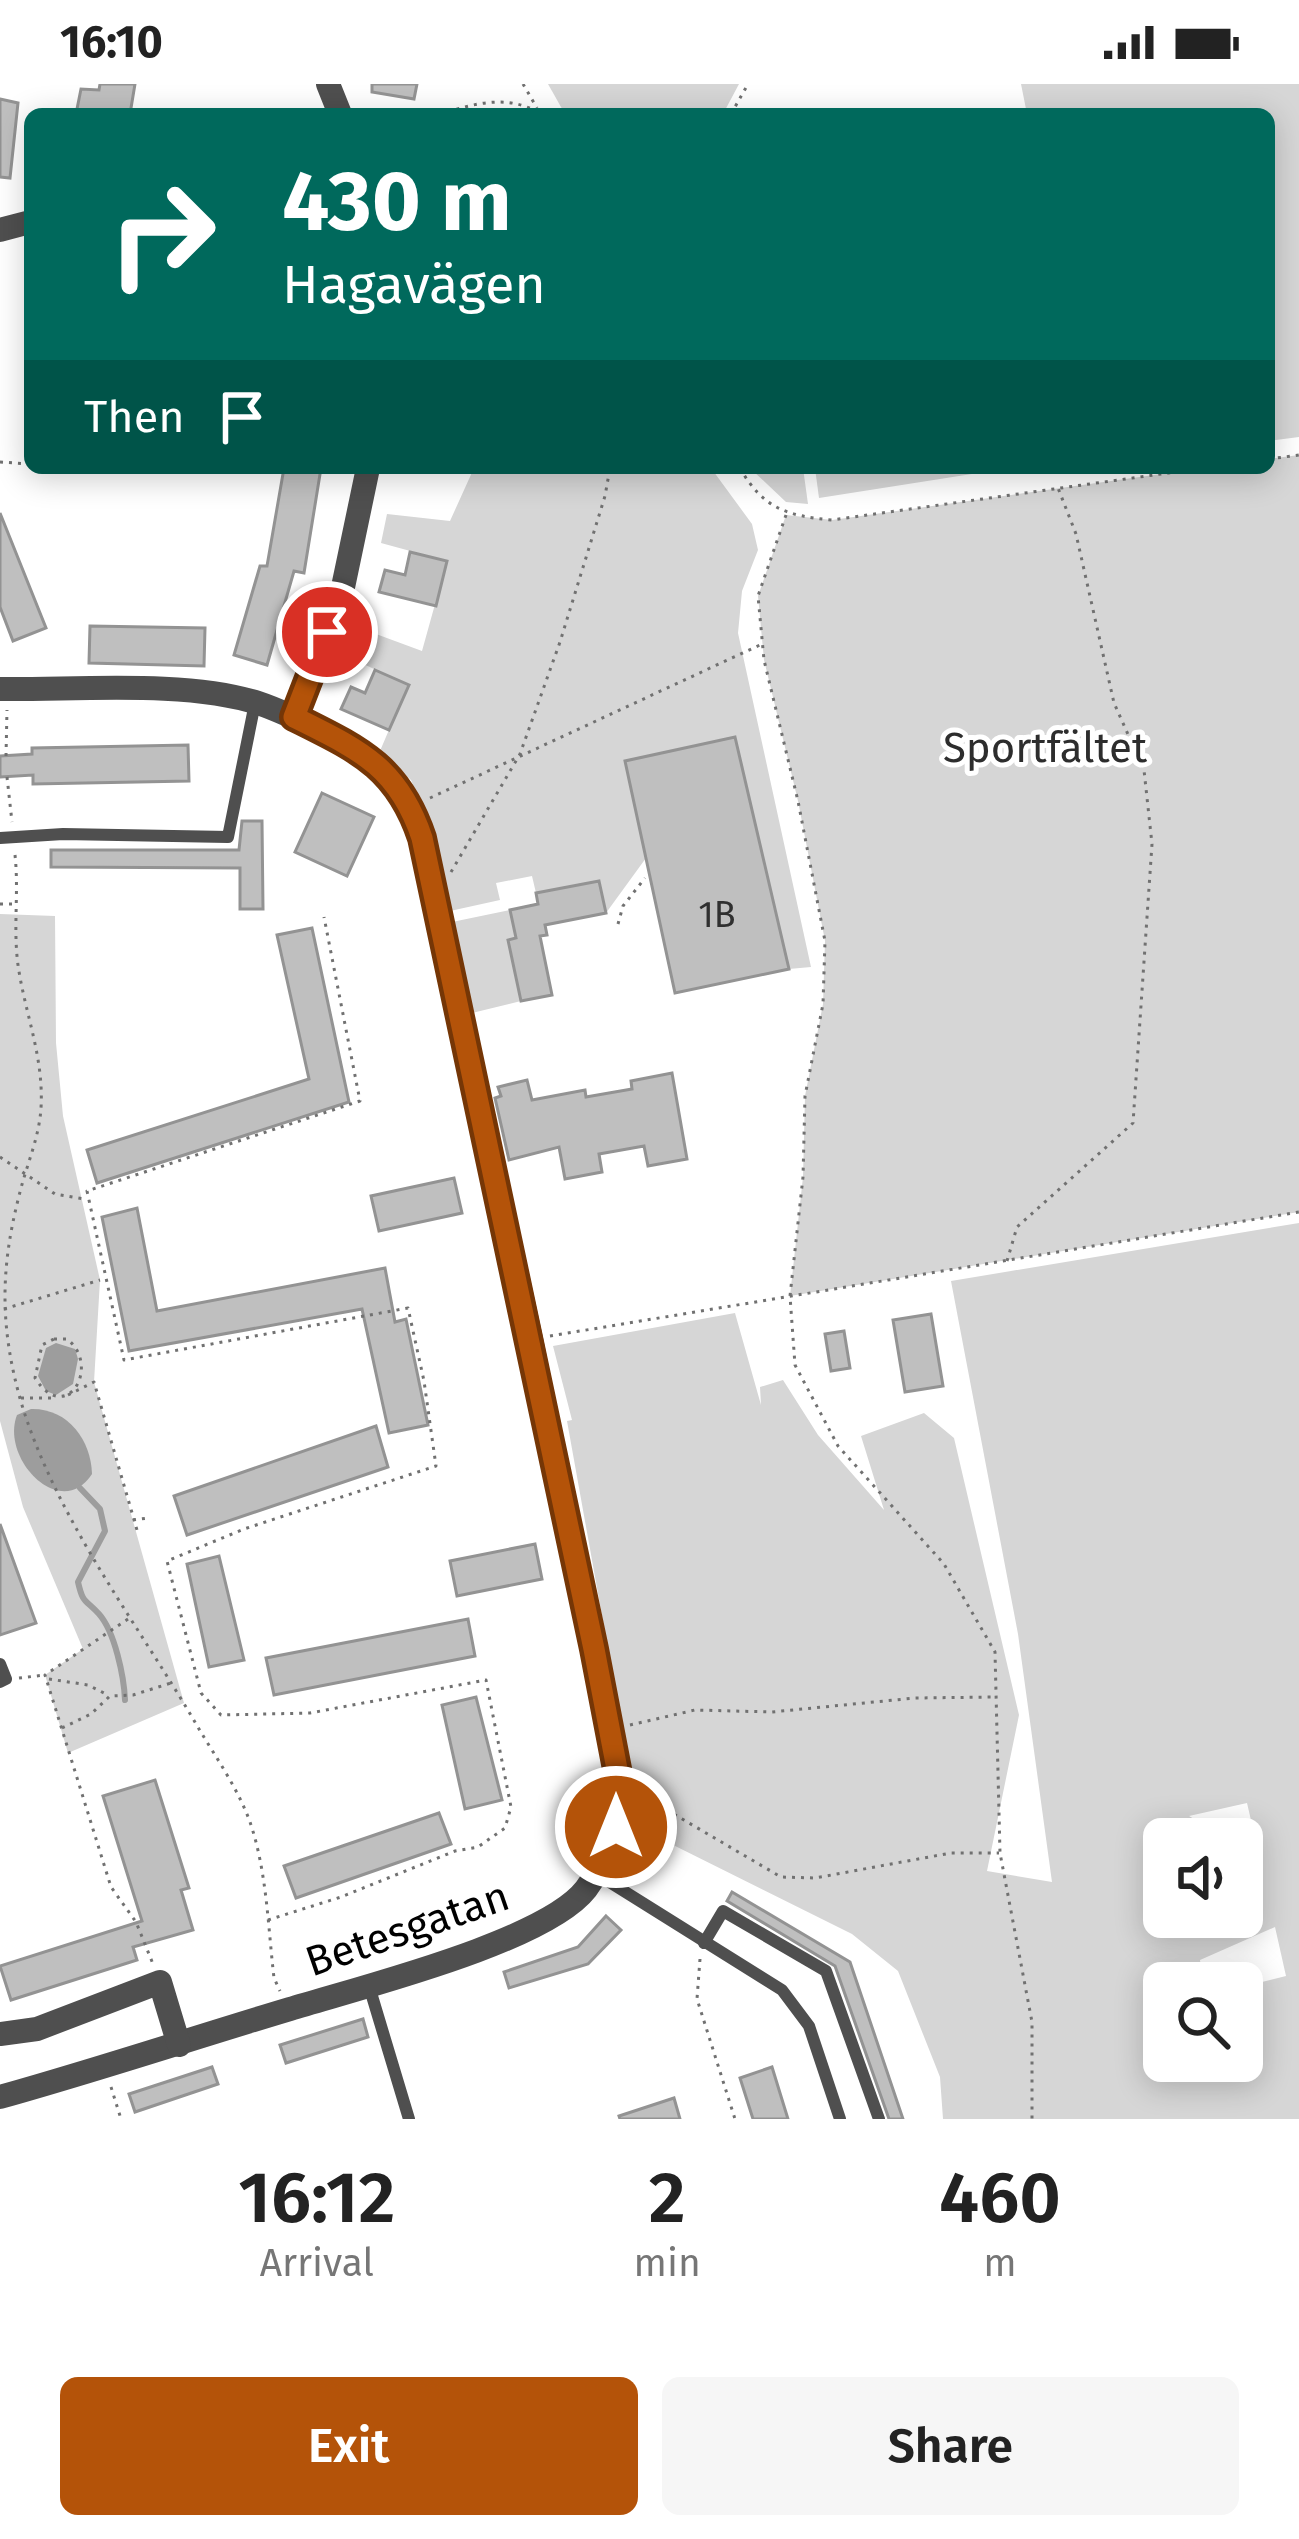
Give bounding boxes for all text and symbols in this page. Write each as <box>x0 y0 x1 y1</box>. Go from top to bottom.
text: 16:10 <box>60 15 163 69</box>
text: 430 m <box>282 151 512 252</box>
icon: right <box>84 156 240 312</box>
text: Hagavägen <box>282 253 546 317</box>
icon: arrive <box>209 384 275 450</box>
text: Then <box>84 390 185 444</box>
pin <box>276 581 378 683</box>
icon: arrive <box>294 599 360 665</box>
park label: Sportfältet <box>943 723 1148 773</box>
house number: 1B <box>698 893 736 937</box>
position arrow <box>553 1764 679 1890</box>
map controls <box>1143 1818 1263 2082</box>
button: sound <box>1143 1818 1263 1938</box>
street label: Betesgatan <box>299 1871 516 1987</box>
button: search <box>1143 1962 1263 2082</box>
text: 16:12 <box>238 2155 395 2241</box>
text: 2 <box>649 2155 686 2241</box>
text: 460 <box>939 2155 1061 2241</box>
text: Arrival <box>260 2240 374 2286</box>
text: min <box>634 2240 701 2286</box>
text: m <box>983 2240 1017 2286</box>
button: Exit <box>60 2377 638 2515</box>
button: Share <box>662 2377 1239 2515</box>

